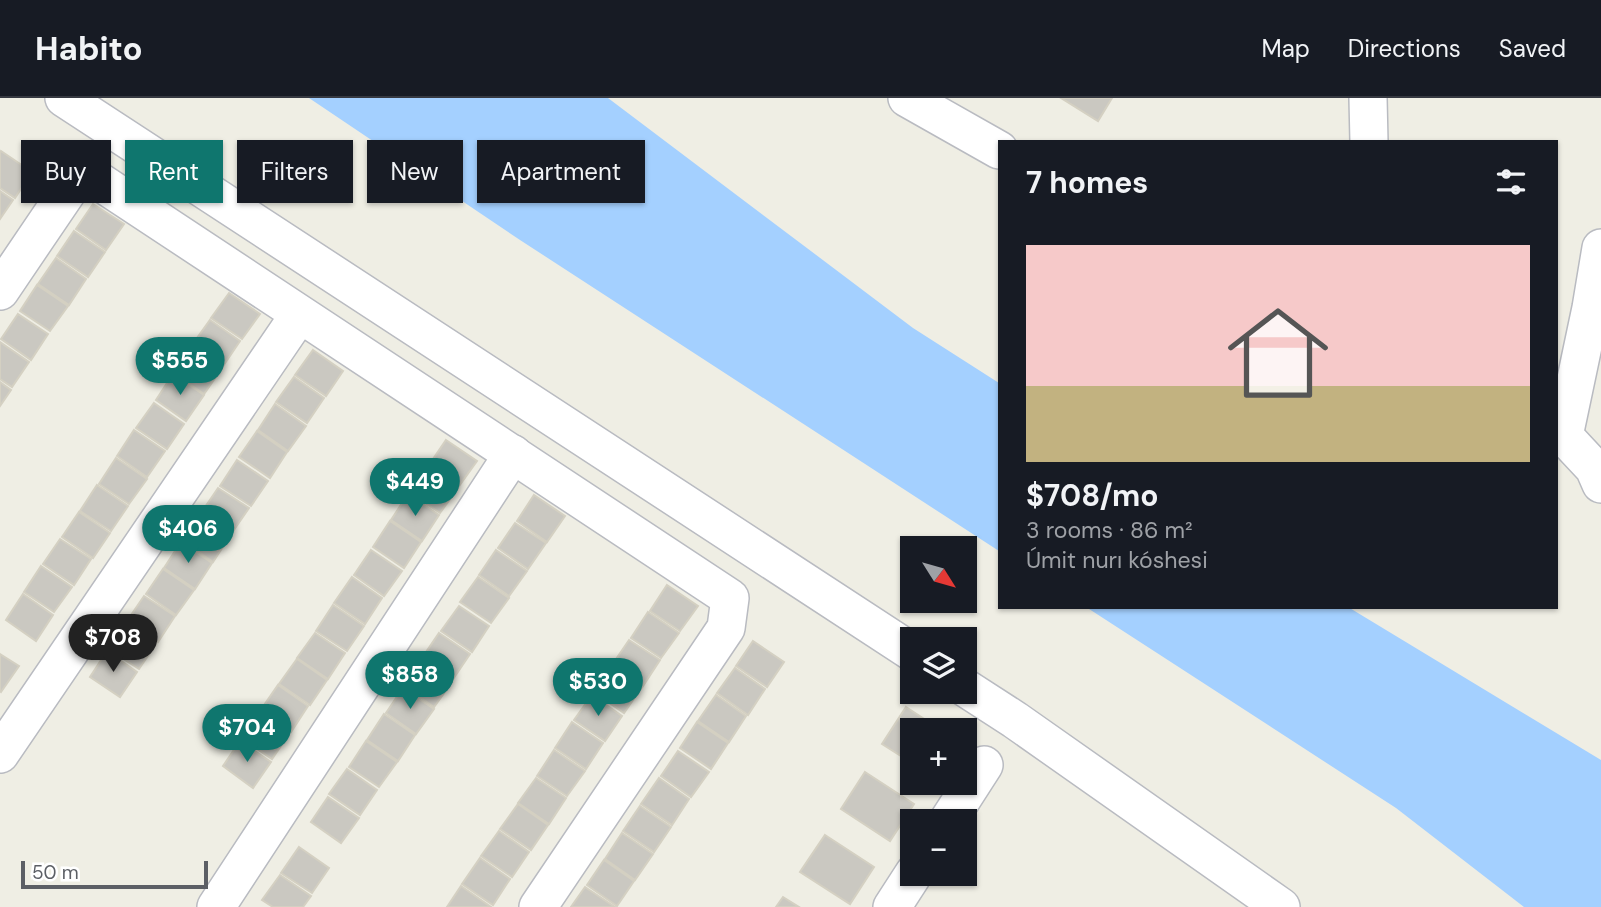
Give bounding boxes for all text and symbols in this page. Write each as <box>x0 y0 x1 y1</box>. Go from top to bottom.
text: Habito <box>35 27 143 70</box>
text: Map <box>1262 33 1310 64</box>
text: Directions <box>1348 33 1461 64</box>
text: Saved <box>1499 33 1566 64</box>
chip: Buy <box>21 140 111 203</box>
chip: Rent <box>125 140 223 203</box>
chip: Filters <box>237 140 353 203</box>
chip: New <box>367 140 463 203</box>
chip: Apartment <box>477 140 645 203</box>
text: 7 homes <box>1026 163 1148 202</box>
icon: filters <box>1492 163 1530 201</box>
icon: home <box>1215 290 1341 416</box>
pin: $555 <box>139 338 221 397</box>
text: $555 <box>152 345 208 375</box>
pin: $449 <box>374 458 456 518</box>
text: $449 <box>386 466 444 496</box>
text: $708/mo <box>1026 476 1159 515</box>
pin: $406 <box>147 505 229 565</box>
text: $406 <box>158 513 218 543</box>
text: 3 rooms · 86 m² <box>1026 515 1193 545</box>
north arrow <box>900 536 976 612</box>
map controls <box>900 536 977 886</box>
text: Úmit nurı kóshesi <box>1026 545 1208 575</box>
pin: $708 <box>72 614 154 674</box>
text: $708 <box>85 622 141 652</box>
button: layers <box>900 627 977 704</box>
pin: $858 <box>369 652 451 711</box>
pin: $530 <box>557 658 639 718</box>
text: $858 <box>381 659 439 689</box>
text: $530 <box>569 666 627 696</box>
pin: $704 <box>206 704 288 764</box>
text: $704 <box>218 712 276 742</box>
button: + <box>900 718 977 795</box>
button: − <box>900 809 977 886</box>
scale bar <box>21 858 208 890</box>
text: 50 m <box>32 860 79 885</box>

